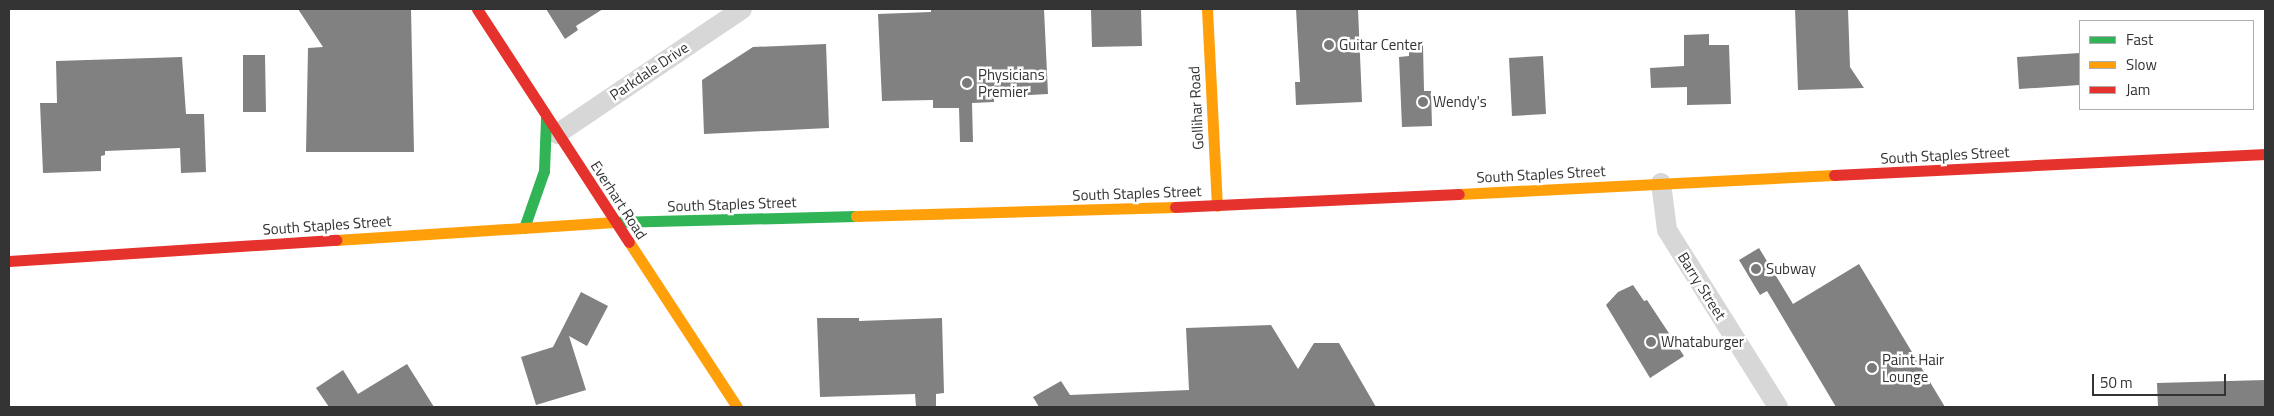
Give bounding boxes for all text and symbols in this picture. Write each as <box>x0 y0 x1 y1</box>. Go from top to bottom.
legend <box>2079 20 2254 110</box>
text: Fast <box>2126 28 2153 51</box>
place label: Guitar Center <box>1339 36 1422 54</box>
street label: Parkdale Drive <box>606 38 692 104</box>
marker: Guitar Center <box>1323 39 1335 51</box>
text: Slow <box>2126 53 2157 76</box>
place label: Physicians Premier <box>978 65 1045 100</box>
street label: Gollihar Road <box>1185 66 1207 150</box>
marker: Physicians Premier <box>960 76 974 90</box>
text: Jam <box>2126 78 2150 101</box>
place label: Wendy's <box>1433 93 1487 111</box>
marker: Wendy's <box>1417 96 1429 108</box>
street label: South Staples Street <box>1880 143 2010 167</box>
street label: Everhart Road <box>587 157 651 243</box>
street label: South Staples Street <box>1476 162 1606 186</box>
street label: South Staples Street <box>1072 182 1202 204</box>
street label: South Staples Street <box>667 193 797 215</box>
street label: South Staples Street <box>262 212 392 238</box>
street label: Barry Street <box>1674 249 1730 323</box>
place label: Subway <box>1766 260 1816 278</box>
marker: Subway <box>1750 263 1762 275</box>
place label: Whataburger <box>1661 333 1744 351</box>
marker: Whataburger <box>1645 336 1657 348</box>
place label: Paint Hair Lounge <box>1882 350 1944 385</box>
marker: Paint Hair Lounge <box>1866 362 1878 374</box>
scale bar <box>2094 364 2228 396</box>
text: 50 m <box>2100 371 2133 394</box>

